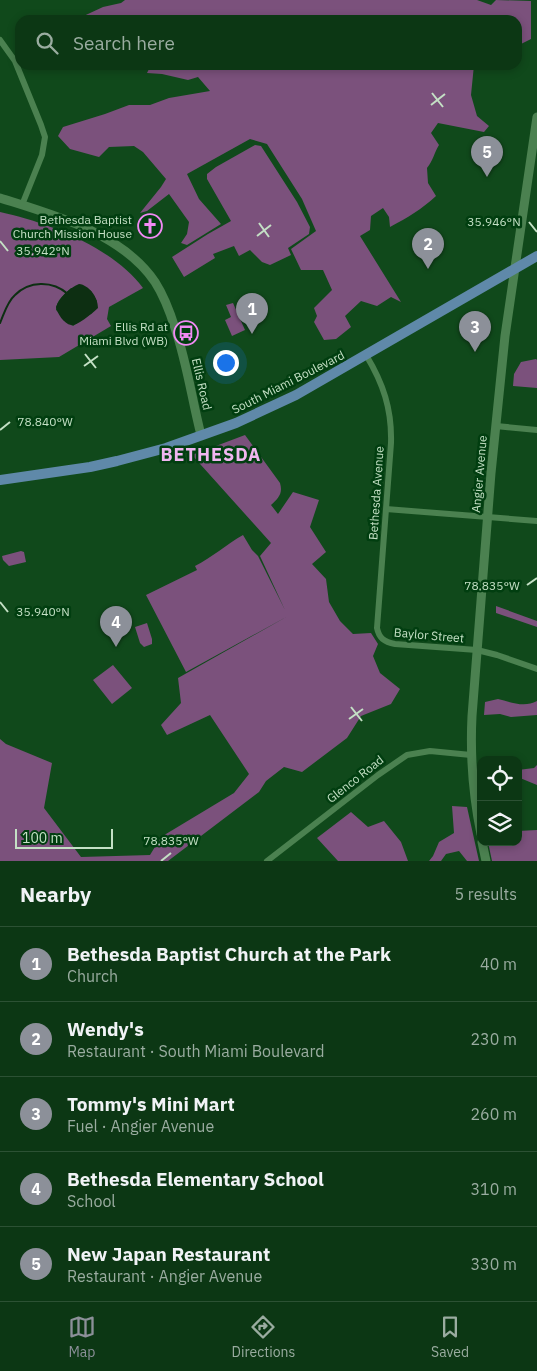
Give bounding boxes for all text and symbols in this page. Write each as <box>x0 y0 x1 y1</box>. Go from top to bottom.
search box <box>15 15 522 70</box>
icon: search <box>33 29 61 57</box>
text: Search here <box>73 31 175 55</box>
pin: 5 <box>471 136 503 177</box>
place label: Bethesda Baptist Church Mission House <box>13 212 132 241</box>
church icon: Bethesda Baptist Church Mission House <box>137 213 163 239</box>
text: 35.946°N <box>467 214 521 229</box>
pin: 2 <box>412 228 444 269</box>
text: 35.942°N <box>16 243 70 258</box>
pin: 1 <box>236 293 268 334</box>
pin: 3 <box>459 311 491 352</box>
place label: Ellis Rd at Miami Blvd (WB) <box>79 319 168 348</box>
bus stop icon: Ellis Rd at Miami Blvd (WB) <box>173 320 199 346</box>
street label: South Miami Boulevard <box>229 347 347 417</box>
your location <box>213 350 239 376</box>
street label: Ellis Road <box>189 357 215 411</box>
text: 78.840°W <box>17 414 73 429</box>
street label: Angier Avenue <box>468 434 490 513</box>
district label: BETHESDA <box>161 443 261 466</box>
street label: Bethesda Avenue <box>365 445 387 540</box>
text: 78.835°W <box>464 578 520 593</box>
text: 35.940°N <box>16 604 70 619</box>
pin: 4 <box>100 606 132 647</box>
street label: Baylor Street <box>393 624 465 646</box>
street label: Glenco Road <box>324 752 386 806</box>
map controls <box>477 756 522 846</box>
button: locate <box>477 756 522 801</box>
button: layers <box>477 801 522 846</box>
scale bar <box>15 826 112 849</box>
text: 100 m <box>22 829 63 847</box>
text: 78.835°W <box>143 833 199 848</box>
text: Nearby <box>20 880 91 908</box>
text: 5 results <box>454 884 517 904</box>
text: Bethesda Baptist Church at the Park <box>67 942 391 966</box>
text: 1 <box>31 954 41 974</box>
text: 40 m <box>480 954 517 974</box>
text: Church <box>67 966 118 986</box>
text: Wendy's <box>67 1017 144 1041</box>
text: 2 <box>31 1029 41 1049</box>
text: 230 m <box>470 1029 517 1049</box>
text: Restaurant · South Miami Boulevard <box>67 1041 324 1061</box>
text: Tommy's Mini Mart <box>67 1092 235 1116</box>
text: 3 <box>31 1104 41 1124</box>
text: 260 m <box>470 1104 517 1124</box>
text: Fuel · Angier Avenue <box>67 1116 214 1136</box>
text: Bethesda Elementary School <box>67 1167 324 1191</box>
text: 4 <box>31 1179 41 1199</box>
text: 310 m <box>470 1179 517 1199</box>
text: School <box>67 1191 116 1211</box>
text: New Japan Restaurant <box>67 1242 270 1266</box>
text: 5 <box>31 1254 41 1274</box>
text: 330 m <box>470 1254 517 1274</box>
text: Restaurant · Angier Avenue <box>67 1266 262 1286</box>
tab: Map <box>68 1313 96 1361</box>
tab: Directions <box>232 1313 295 1361</box>
tab: Saved <box>431 1313 469 1361</box>

